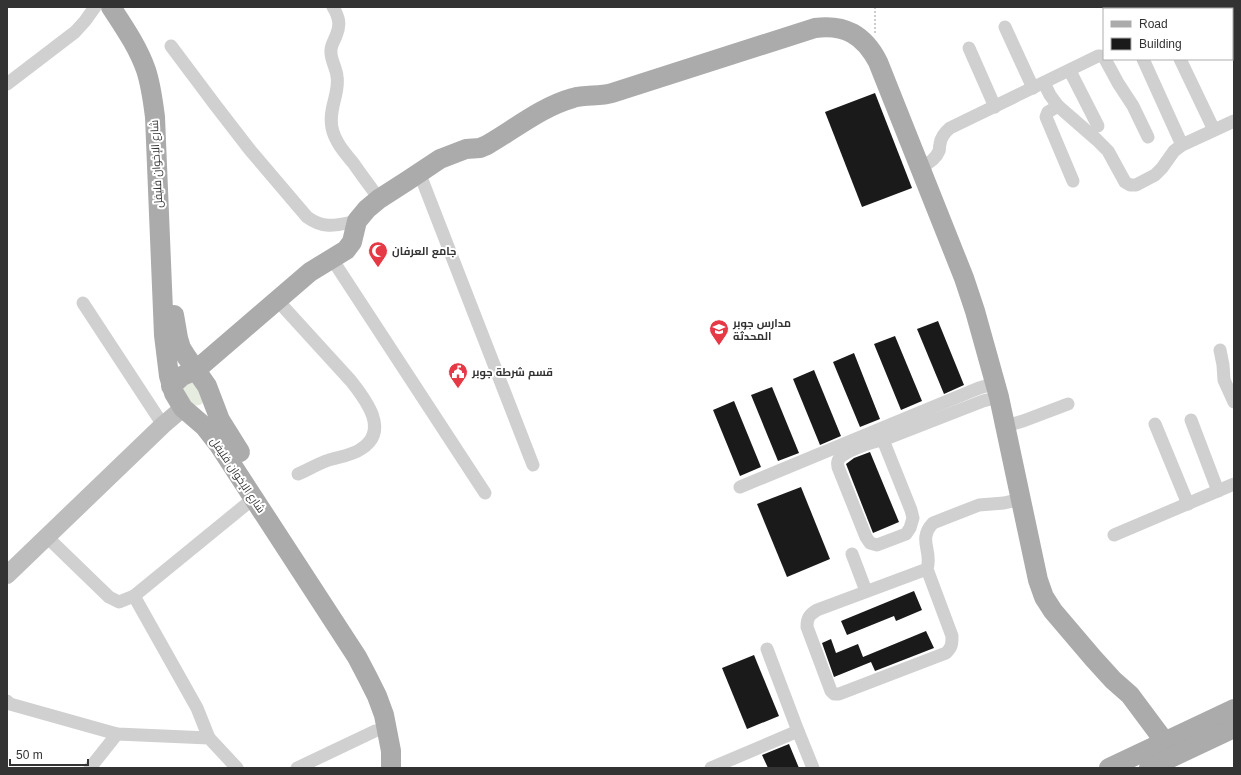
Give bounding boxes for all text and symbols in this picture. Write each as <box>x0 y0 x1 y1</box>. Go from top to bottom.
legend <box>1103 8 1233 60</box>
text: Road <box>1139 17 1168 31</box>
text: Building <box>1139 37 1182 51</box>
street label: شارع الإخوان فليفل <box>148 120 166 208</box>
mosque icon: جامع العرفان <box>367 240 389 268</box>
place label: جامع العرفان <box>392 245 456 259</box>
place label: مدارس جوبر المحدثة <box>732 317 791 342</box>
school or university icon: مدارس جوبر المحدثة <box>708 318 730 346</box>
public building icon: قسم شرطة جوبر <box>447 361 469 389</box>
place label: قسم شرطة جوبر <box>471 366 553 380</box>
street label: شارع الإخوان فليفل <box>207 435 268 516</box>
scale bar <box>10 741 88 767</box>
text: 50 m <box>16 748 43 762</box>

